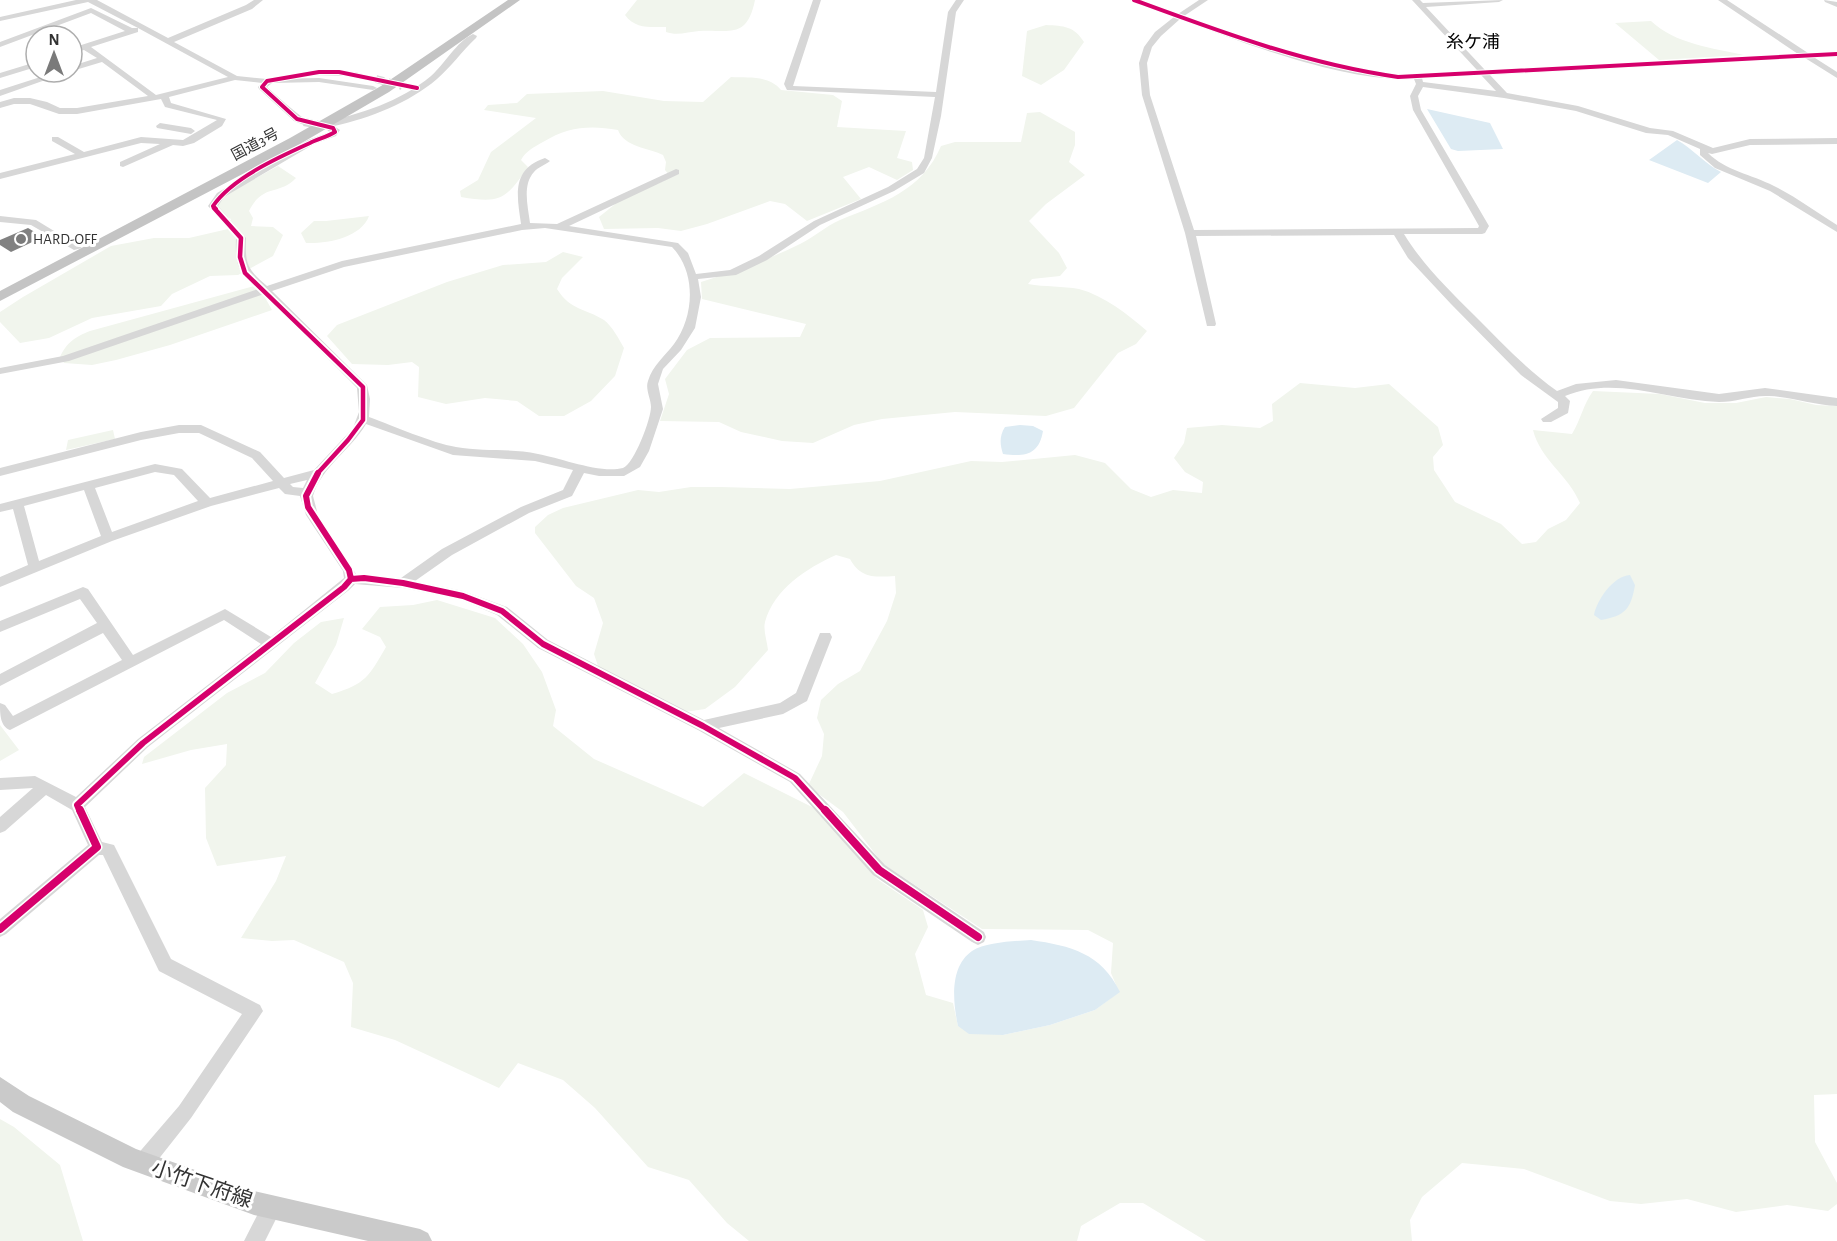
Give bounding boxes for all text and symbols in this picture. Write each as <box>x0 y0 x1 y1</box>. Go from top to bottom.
north arrow <box>24 24 84 84</box>
text: N <box>48 32 60 48</box>
district label: 糸ケ浦 <box>1446 32 1500 52</box>
street label: 国道3号 <box>229 125 281 163</box>
marker: HARD-OFF <box>14 232 28 246</box>
place label: HARD-OFF <box>33 232 98 247</box>
street label: 小竹下府線 <box>149 1157 255 1211</box>

